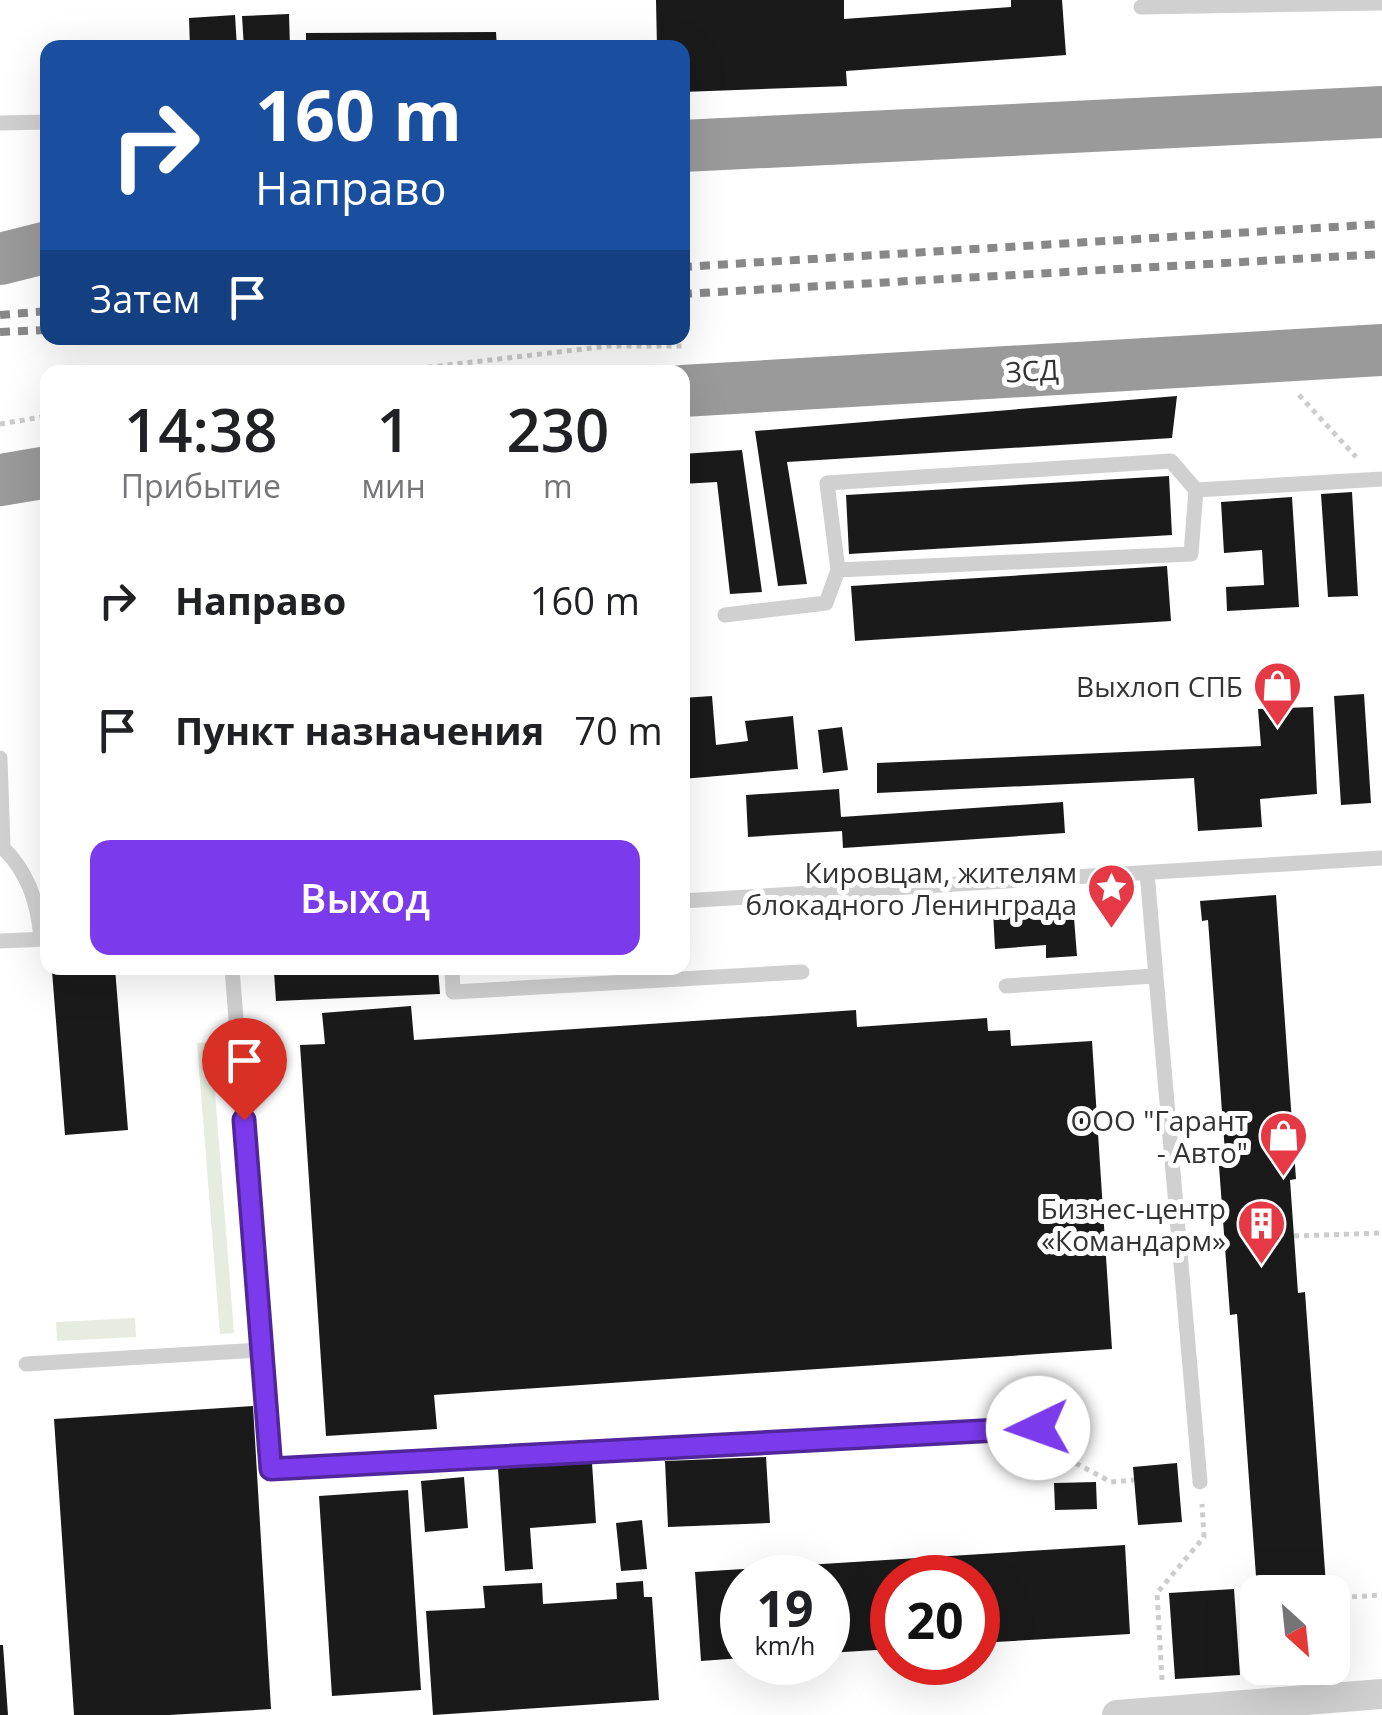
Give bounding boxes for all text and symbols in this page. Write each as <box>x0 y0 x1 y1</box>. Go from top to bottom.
text: 160 m <box>255 66 462 162</box>
icon: right <box>90 80 220 210</box>
text: Направо <box>255 157 447 218</box>
icon: arrive <box>220 270 275 325</box>
text: Затем <box>90 272 200 324</box>
street label: ЗСД <box>1004 350 1060 390</box>
text: 14:38 <box>124 388 278 470</box>
text: 1 <box>376 388 411 470</box>
text: 230 <box>506 388 609 470</box>
text: Прибытие <box>121 464 281 507</box>
text: мин <box>362 464 426 507</box>
text: m <box>543 464 573 507</box>
icon: right <box>90 573 145 628</box>
text: Направо <box>175 574 346 626</box>
text: 160 m <box>530 574 640 626</box>
shop icon: Выхлоп СПБ <box>1252 660 1304 728</box>
place label: Выхлоп СПБ <box>1076 667 1243 705</box>
icon: arrive <box>90 703 145 758</box>
text: Пункт назначения <box>175 704 544 756</box>
text: 70 m <box>574 704 663 756</box>
button: Выход <box>90 840 640 955</box>
place label: Кировцам, жителям блокадного Ленинграда <box>746 853 1077 923</box>
place icon: Кировцам, жителям блокадного Ленинграда <box>1086 862 1138 930</box>
pin <box>202 1018 287 1121</box>
icon: arrive <box>217 1033 272 1088</box>
place label: ООО "Гарант - Авто" <box>1071 1101 1248 1171</box>
shop icon: ООО "Гарант - Авто" <box>1257 1110 1309 1178</box>
place label: Бизнес-центр «Командарм» <box>1040 1189 1226 1259</box>
building icon: Бизнес-центр «Командарм» <box>1235 1198 1287 1266</box>
position arrow <box>986 1376 1090 1480</box>
speed limit sign: 20 <box>870 1555 1000 1685</box>
text: 19 <box>756 1574 814 1642</box>
north arrow <box>1240 1575 1350 1685</box>
map controls <box>1240 1575 1350 1685</box>
text: km/h <box>755 1628 815 1662</box>

